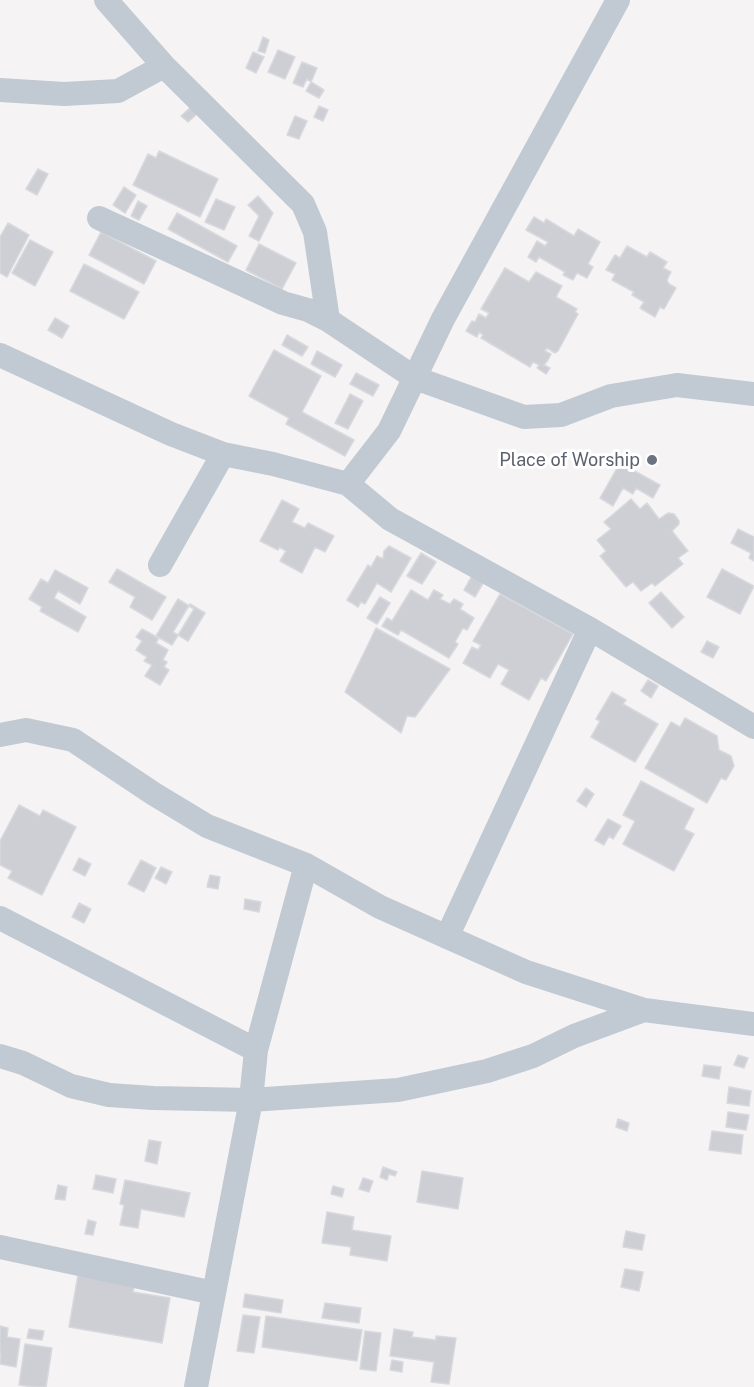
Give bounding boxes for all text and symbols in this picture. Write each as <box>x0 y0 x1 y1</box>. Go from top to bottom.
place label: Place of Worship <box>499 449 640 471</box>
marker: Place of Worship <box>645 453 659 467</box>

